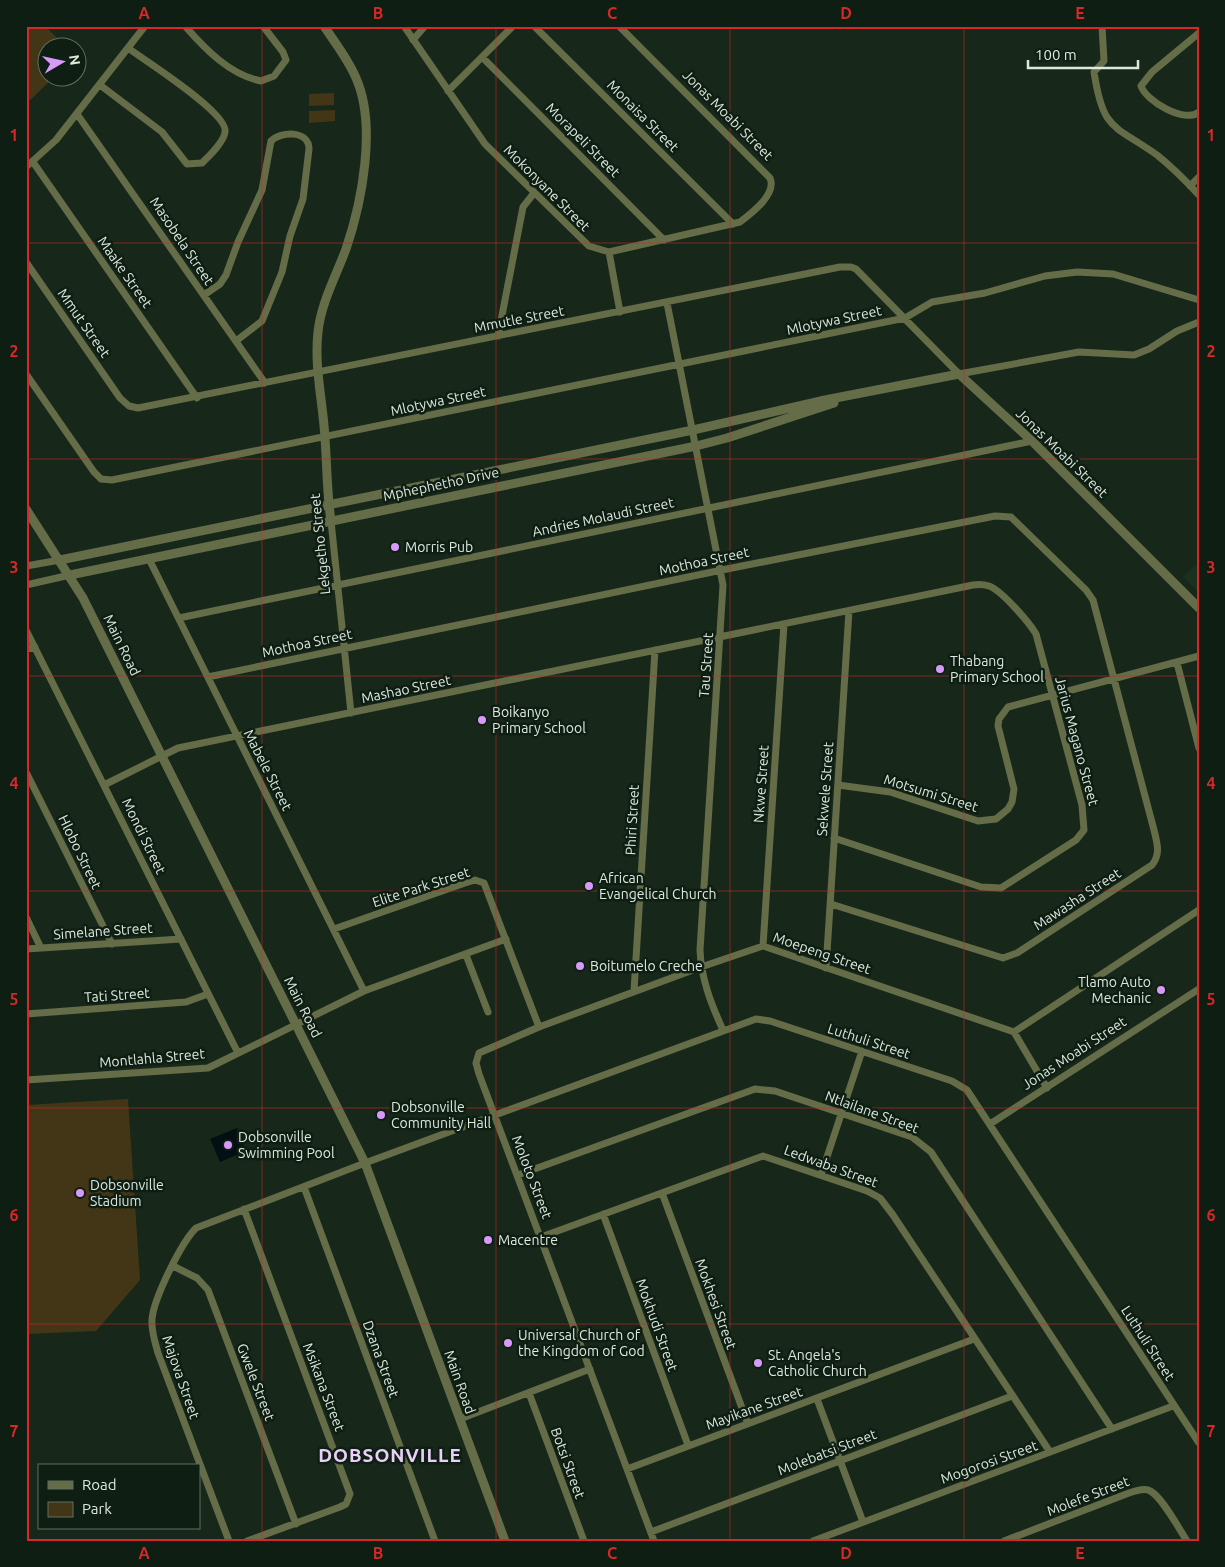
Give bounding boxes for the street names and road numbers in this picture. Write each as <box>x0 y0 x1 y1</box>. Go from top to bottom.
street label: Jonas Moabi Street <box>680 67 777 164</box>
street label: Monaisa Street <box>604 77 682 155</box>
street label: Morapeli Street <box>543 100 624 181</box>
street label: Mokonyane Street <box>501 142 594 235</box>
street label: Masobela Street <box>147 194 218 288</box>
street label: Maake Street <box>95 233 156 311</box>
street label: Mmut Street <box>54 286 114 361</box>
street label: Mmutle Street <box>473 302 566 336</box>
street label: Mlotywa Street <box>785 302 884 338</box>
street label: Mlotywa Street <box>389 383 488 419</box>
street label: Jonas Moabi Street <box>1013 405 1111 501</box>
street label: Mphephetho Drive <box>382 464 500 504</box>
street label: Lekgetho Street <box>307 492 333 595</box>
street label: Andries Molaudi Street <box>531 494 676 540</box>
street label: Mothoa Street <box>658 544 751 578</box>
street label: Main Road <box>100 612 144 678</box>
street label: Mothoa Street <box>261 626 354 660</box>
street label: Tau Street <box>696 632 716 698</box>
street label: Mashao Street <box>360 672 453 706</box>
street label: Jarius Magano Street <box>1052 675 1102 808</box>
street label: Mabele Street <box>241 727 296 814</box>
street label: Sekwele Street <box>814 741 836 837</box>
street label: Nkwe Street <box>750 744 772 823</box>
street label: Motsumi Street <box>882 771 981 815</box>
street label: Phiri Street <box>622 784 642 856</box>
street label: Mondi Street <box>119 796 169 877</box>
street label: Hlobo Street <box>55 812 105 892</box>
street label: Elite Park Street <box>370 864 472 910</box>
street label: Mawasha Street <box>1030 865 1124 933</box>
street label: Simelane Street <box>53 920 154 942</box>
street label: Moepeng Street <box>771 929 873 977</box>
street label: Main Road <box>281 974 325 1040</box>
street label: Tati Street <box>84 985 151 1005</box>
street label: Jonas Moabi Street <box>1019 1013 1130 1093</box>
street label: Luthuli Street <box>826 1020 913 1062</box>
street label: Montlahla Street <box>99 1045 206 1071</box>
street label: Ntlailane Street <box>823 1088 922 1137</box>
street label: Moloto Street <box>509 1133 555 1221</box>
street label: Ledwaba Street <box>782 1142 881 1191</box>
street label: Mokhesi Street <box>692 1257 740 1352</box>
street label: Mokhudi Street <box>633 1277 681 1374</box>
street label: Luthuli Street <box>1118 1303 1178 1384</box>
street label: Dzana Street <box>360 1318 403 1400</box>
street label: Majova Street <box>159 1333 203 1421</box>
street label: Gwele Street <box>234 1341 278 1423</box>
street label: Msikana Street <box>300 1341 348 1434</box>
street label: Main Road <box>441 1348 479 1416</box>
street label: Mayikane Street <box>703 1383 805 1433</box>
street label: Botsi Street <box>548 1425 588 1501</box>
street label: Molebatsi Street <box>775 1426 879 1478</box>
street label: Mogorosi Street <box>938 1437 1040 1487</box>
street label: Molefe Street <box>1044 1473 1132 1519</box>

